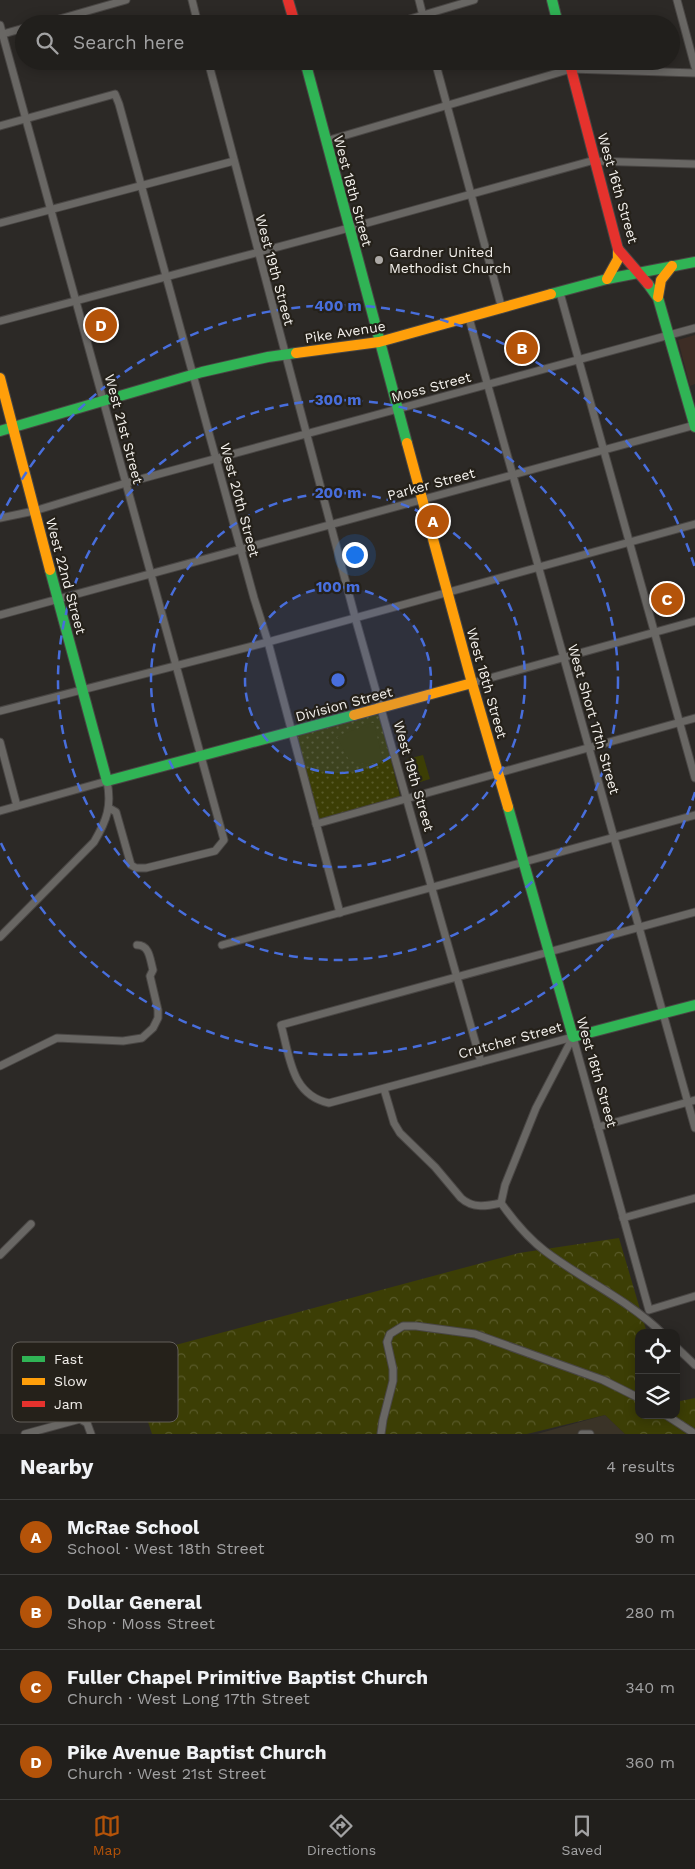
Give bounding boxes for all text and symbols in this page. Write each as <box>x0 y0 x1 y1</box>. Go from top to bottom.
search box <box>15 15 680 70</box>
icon: search <box>33 29 61 57</box>
text: Search here <box>73 31 184 54</box>
street label: West 16th Street <box>595 131 641 245</box>
street label: West 18th Street <box>330 134 376 248</box>
street label: West 19th Street <box>252 213 298 327</box>
place label: Gardner United Methodist Church <box>389 244 511 276</box>
marker: Gardner United Methodist Church <box>373 254 385 266</box>
text: 400 m <box>314 297 362 315</box>
pin: D <box>85 306 117 344</box>
street label: Pike Avenue <box>303 318 387 346</box>
pin: B <box>506 329 538 367</box>
street label: Moss Street <box>389 369 473 405</box>
street label: West 21st Street <box>102 372 146 486</box>
text: 300 m <box>315 391 361 409</box>
street label: West 20th Street <box>217 441 263 559</box>
street label: Parker Street <box>385 465 477 503</box>
text: 200 m <box>315 484 361 502</box>
pin: A <box>417 502 449 540</box>
street label: West 22nd Street <box>43 516 89 636</box>
your location <box>342 542 368 568</box>
text: 100 m <box>316 578 360 596</box>
pin: C <box>651 580 683 618</box>
street label: West 18th Street <box>464 626 510 740</box>
street label: West Short 17th Street <box>565 642 623 796</box>
centre of rings <box>329 671 347 689</box>
street label: Division Street <box>294 683 394 725</box>
street label: West 19th Street <box>391 719 437 833</box>
street label: West 18th Street <box>574 1015 620 1129</box>
street label: Crutcher Street <box>456 1018 564 1062</box>
map controls <box>635 1329 680 1419</box>
button: locate <box>635 1329 680 1374</box>
legend <box>12 1342 178 1422</box>
text: Fast <box>54 1351 83 1367</box>
text: Slow <box>54 1373 87 1389</box>
button: layers <box>635 1374 680 1419</box>
text: Jam <box>54 1396 83 1412</box>
text: Nearby <box>20 1454 93 1479</box>
text: 4 results <box>606 1457 675 1476</box>
text: McRae School <box>67 1516 199 1539</box>
text: A <box>31 1528 41 1547</box>
text: 90 m <box>634 1528 675 1547</box>
text: School · West 18th Street <box>67 1539 264 1558</box>
text: Dollar General <box>67 1591 202 1614</box>
text: B <box>31 1603 41 1622</box>
text: 280 m <box>625 1603 675 1622</box>
text: Shop · Moss Street <box>67 1614 215 1633</box>
text: Fuller Chapel Primitive Baptist Church <box>67 1666 428 1689</box>
text: C <box>31 1678 41 1697</box>
text: 340 m <box>625 1678 675 1697</box>
text: Church · West Long 17th Street <box>67 1689 310 1708</box>
text: Pike Avenue Baptist Church <box>67 1741 327 1764</box>
text: D <box>30 1753 42 1772</box>
text: 360 m <box>625 1753 675 1772</box>
text: Church · West 21st Street <box>67 1764 266 1783</box>
tab: Map <box>93 1812 121 1858</box>
tab: Directions <box>307 1812 376 1858</box>
tab: Saved <box>562 1812 602 1858</box>

